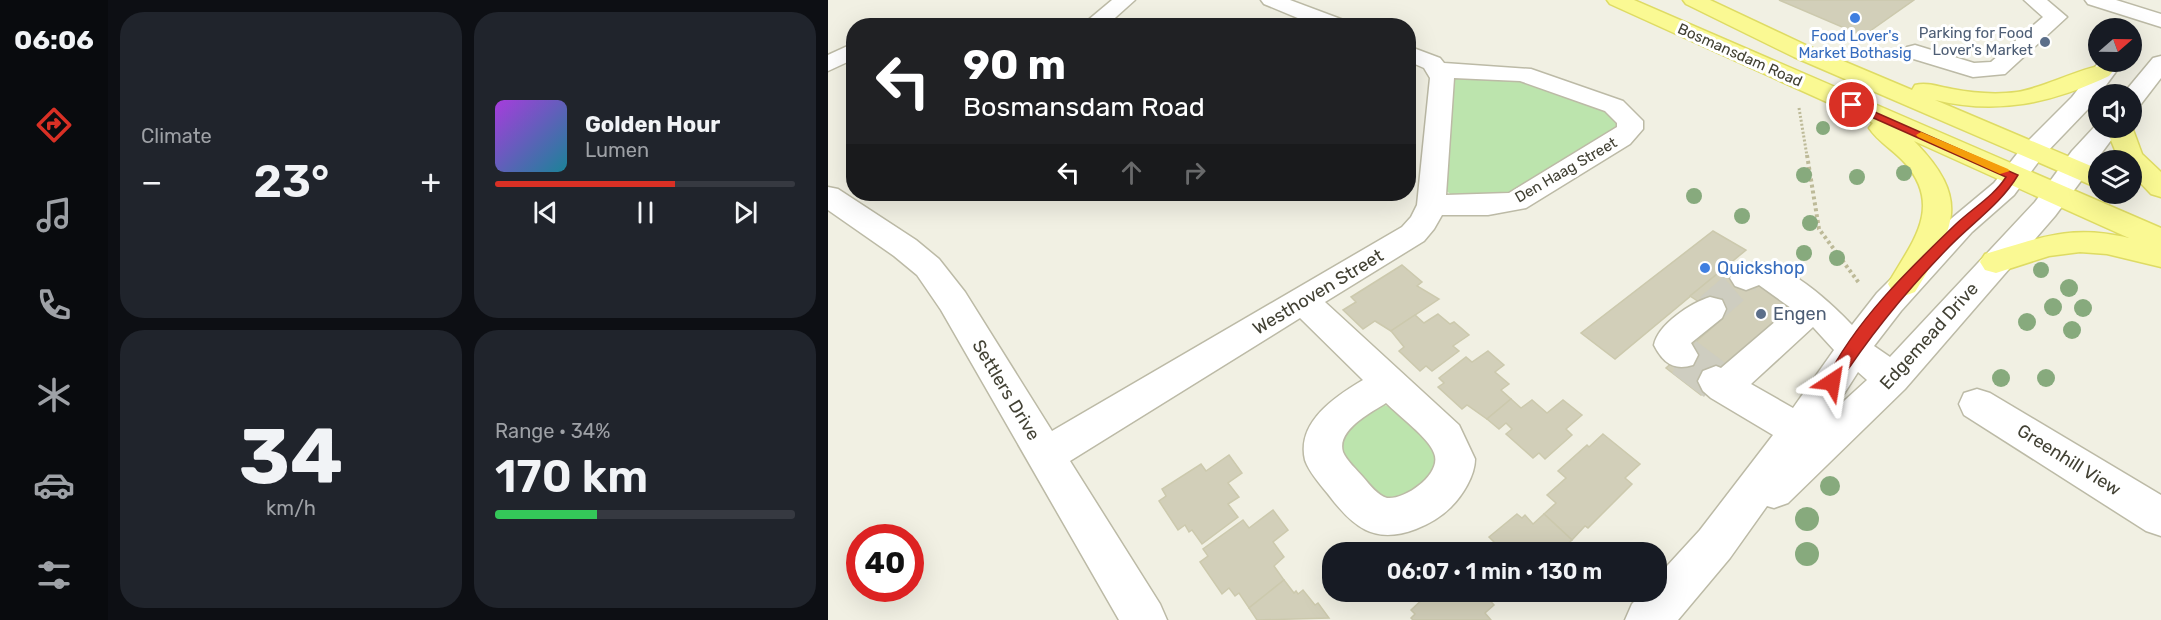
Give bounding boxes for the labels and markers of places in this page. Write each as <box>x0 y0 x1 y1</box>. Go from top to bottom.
marker: Food Lover's Market Bothasig <box>1848 11 1862 25</box>
place label: Parking for Food Lover's Market <box>1919 24 2033 59</box>
place label: Food Lover's Market Bothasig <box>1798 27 1912 62</box>
marker: Parking for Food Lover's Market <box>2038 35 2052 49</box>
pin <box>1826 79 1877 130</box>
place label: Quickshop <box>1717 257 1805 279</box>
marker: Quickshop <box>1698 261 1712 275</box>
place label: Engen <box>1773 303 1827 325</box>
marker: Engen <box>1754 307 1768 321</box>

